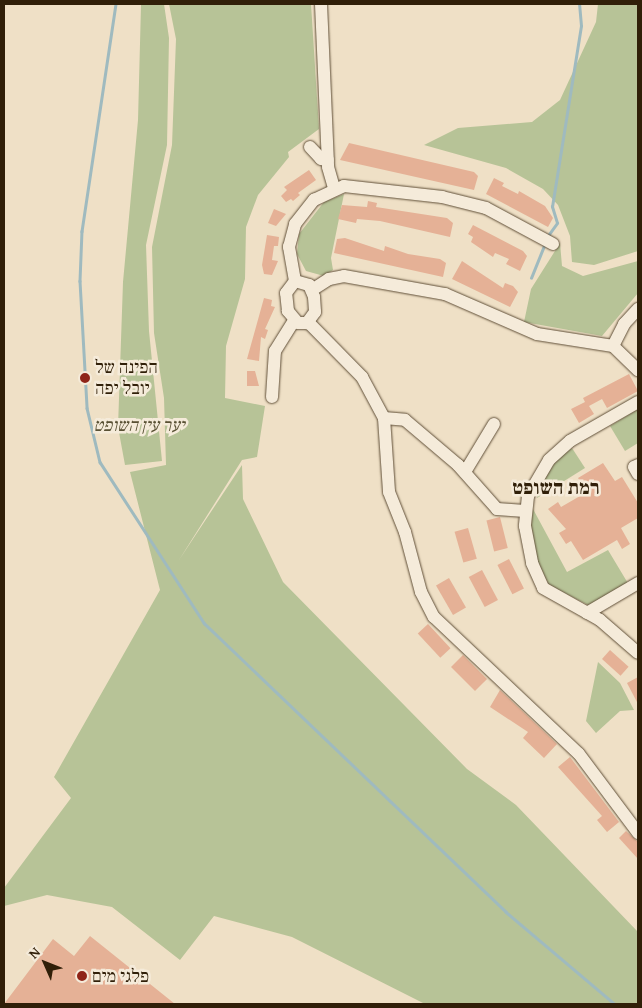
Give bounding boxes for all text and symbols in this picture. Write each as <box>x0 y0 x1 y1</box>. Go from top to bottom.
place label: הפינה של יובל יפה <box>95 357 158 399</box>
marker: הפינה של יובל יפה <box>79 372 91 384</box>
park label: יער עין השופט <box>93 414 185 436</box>
district label: רמת השופט <box>512 474 600 498</box>
north arrow <box>20 938 70 988</box>
text: N <box>24 942 45 963</box>
place label: פלגי מים <box>92 965 149 987</box>
marker: פלגי מים <box>76 970 88 982</box>

